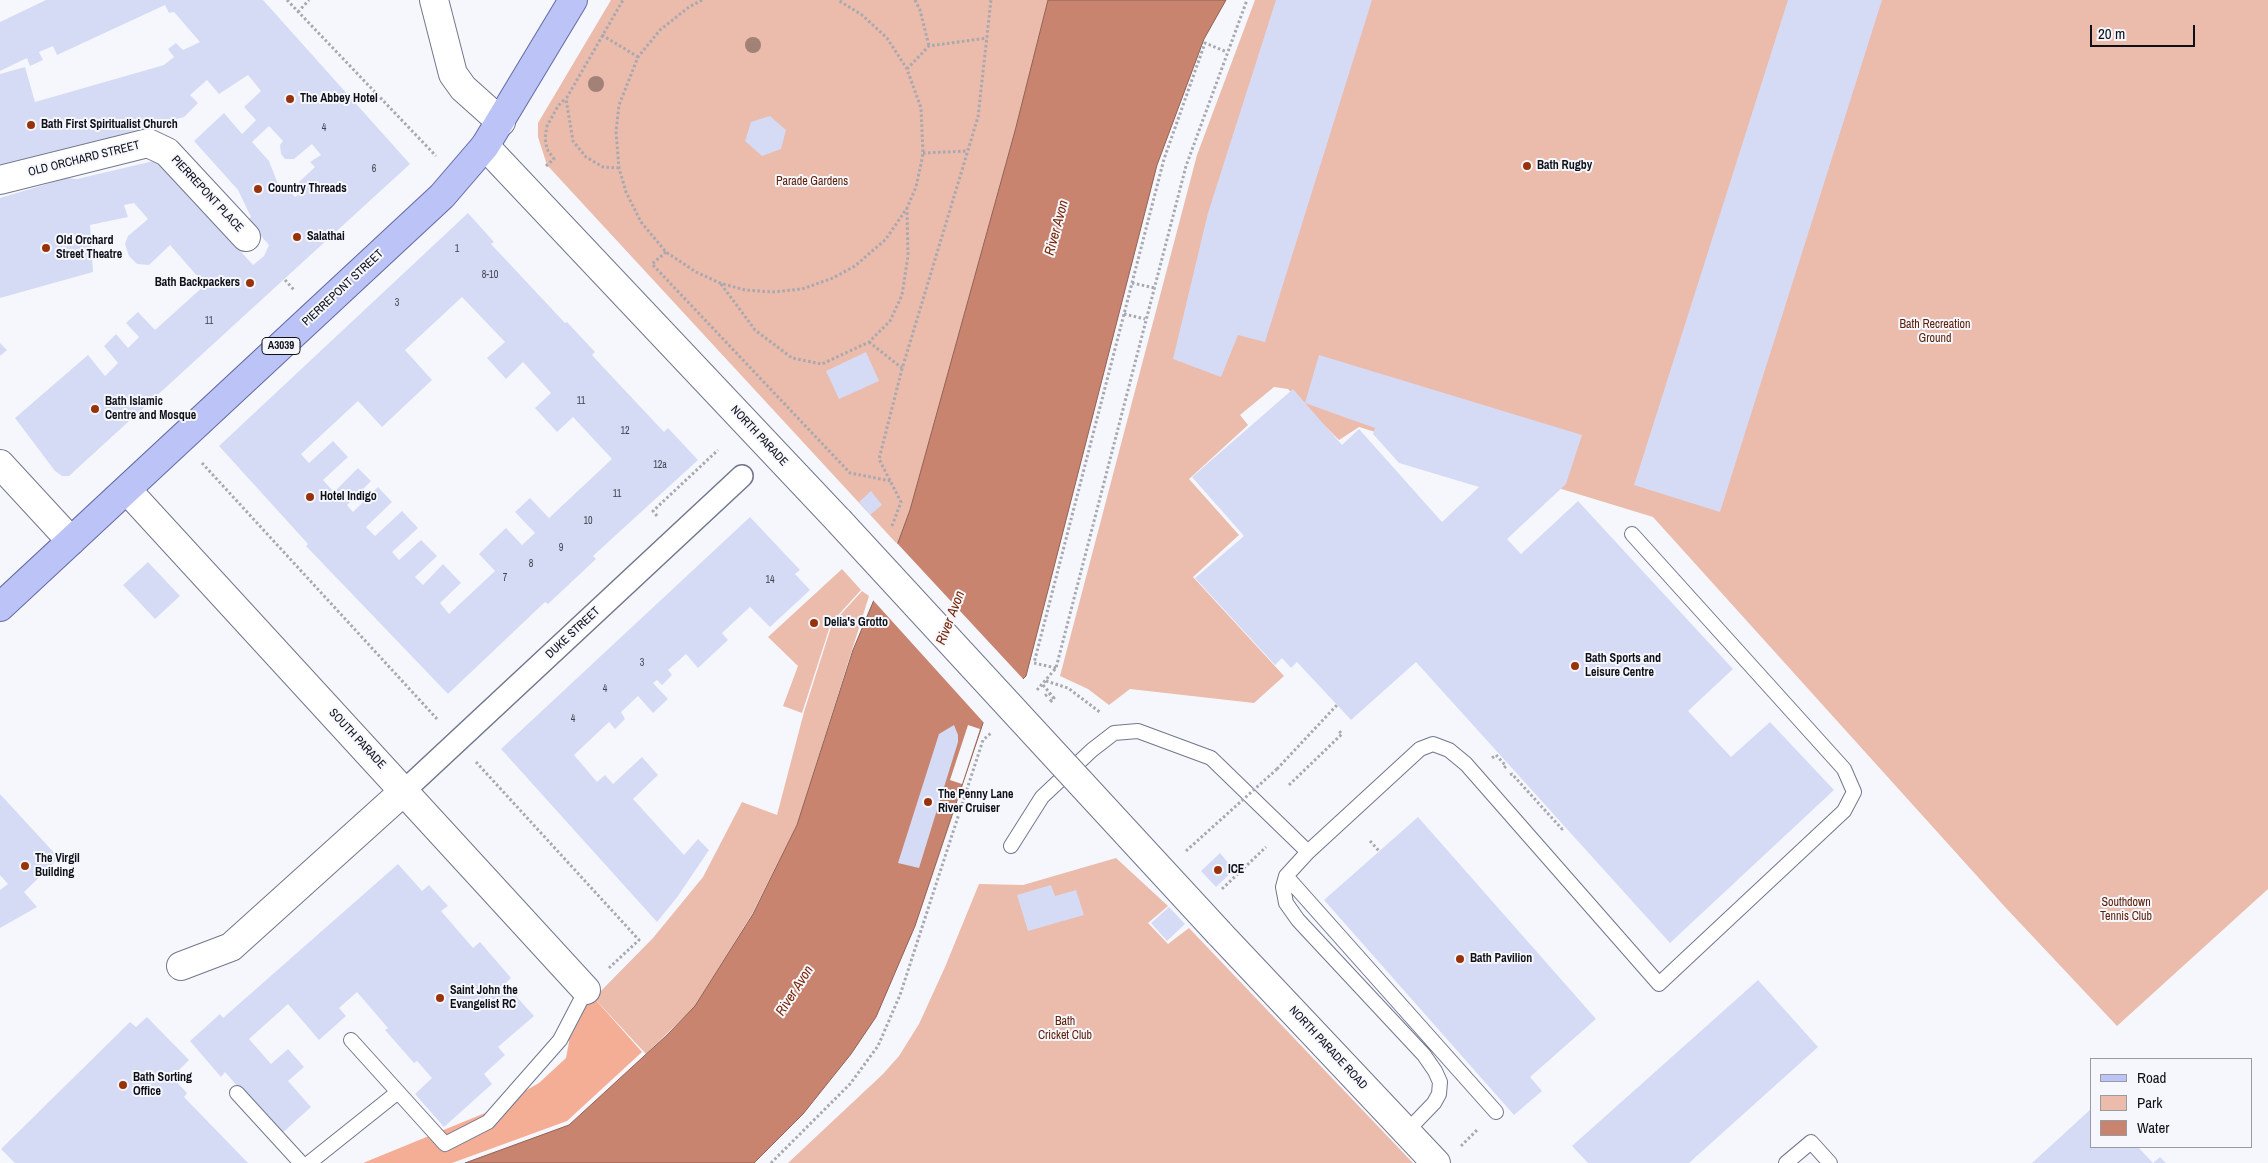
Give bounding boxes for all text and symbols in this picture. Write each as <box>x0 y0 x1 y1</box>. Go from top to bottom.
scale bar <box>2093 15 2198 47</box>
text: 20 m <box>2098 23 2125 44</box>
place label: The Abbey Hotel <box>300 92 378 106</box>
marker: The Abbey Hotel <box>284 93 296 105</box>
place label: Bath First Spiritualist Church <box>41 118 178 132</box>
marker: Bath First Spiritualist Church <box>25 119 37 131</box>
house number: 4 <box>322 122 326 134</box>
street label: OLD ORCHARD STREET <box>27 138 141 180</box>
street label: PIERREPONT PLACE <box>168 153 246 235</box>
place label: Bath Rugby <box>1537 159 1592 173</box>
marker: Bath Rugby <box>1521 160 1533 172</box>
house number: 6 <box>372 163 376 175</box>
park label: Parade Gardens <box>776 175 848 189</box>
place label: Country Threads <box>268 182 347 196</box>
marker: Country Threads <box>252 183 264 195</box>
water label: River Avon <box>1042 199 1072 257</box>
place label: Salathai <box>307 230 345 244</box>
marker: Salathai <box>291 231 303 243</box>
place label: Old Orchard Street Theatre <box>56 234 122 262</box>
marker: Old Orchard Street Theatre <box>40 242 52 254</box>
house number: 1 <box>455 243 459 255</box>
street label: PIERREPONT STREET <box>300 247 386 329</box>
house number: 8-10 <box>482 269 498 281</box>
place label: Bath Backpackers <box>155 276 240 290</box>
marker: Bath Backpackers <box>244 277 256 289</box>
house number: 3 <box>395 297 399 309</box>
house number: 11 <box>205 315 213 327</box>
park label: Bath Recreation Ground <box>1899 318 1971 346</box>
road number: A3039 <box>262 338 300 354</box>
place label: Bath Islamic Centre and Mosque <box>105 395 196 423</box>
house number: 11 <box>577 395 585 407</box>
marker: Bath Islamic Centre and Mosque <box>89 403 101 415</box>
street label: NORTH PARADE <box>727 403 791 469</box>
house number: 12 <box>620 425 630 437</box>
house number: 12a <box>653 459 667 471</box>
house number: 11 <box>613 488 621 500</box>
place label: Hotel Indigo <box>320 490 377 504</box>
marker: Hotel Indigo <box>304 491 316 503</box>
house number: 10 <box>583 515 593 527</box>
house number: 9 <box>559 542 563 554</box>
house number: 8 <box>529 558 533 570</box>
house number: 7 <box>503 572 507 584</box>
house number: 14 <box>765 574 775 586</box>
water label: River Avon <box>933 589 969 647</box>
street label: DUKE STREET <box>543 604 603 662</box>
place label: Delia's Grotto <box>824 616 888 630</box>
marker: Delia's Grotto <box>808 617 820 629</box>
place label: Bath Sports and Leisure Centre <box>1585 652 1661 680</box>
house number: 3 <box>640 657 644 669</box>
marker: Bath Sports and Leisure Centre <box>1569 660 1581 672</box>
house number: 4 <box>603 683 607 695</box>
street label: SOUTH PARADE <box>326 706 388 772</box>
house number: 4 <box>571 713 575 725</box>
place label: The Penny Lane River Cruiser <box>938 788 1013 816</box>
marker: The Penny Lane River Cruiser <box>922 796 934 808</box>
place label: The Virgil Building <box>35 852 80 880</box>
marker: The Virgil Building <box>19 860 31 872</box>
place label: ICE <box>1228 863 1244 877</box>
marker: ICE <box>1212 864 1224 876</box>
park label: Southdown Tennis Club <box>2100 896 2152 924</box>
place label: Bath Pavilion <box>1470 952 1532 966</box>
marker: Bath Pavilion <box>1454 953 1466 965</box>
water label: River Avon <box>773 963 817 1019</box>
place label: Saint John the Evangelist RC <box>450 984 518 1012</box>
marker: Saint John the Evangelist RC <box>434 992 446 1004</box>
street label: NORTH PARADE ROAD <box>1286 1003 1370 1093</box>
park label: Bath Cricket Club <box>1038 1015 1092 1043</box>
legend <box>2090 1058 2253 1148</box>
text: Road <box>2137 1067 2166 1088</box>
place label: Bath Sorting Office <box>133 1071 192 1099</box>
marker: Bath Sorting Office <box>117 1079 129 1091</box>
text: Park <box>2137 1092 2162 1113</box>
text: Water <box>2137 1117 2169 1138</box>

